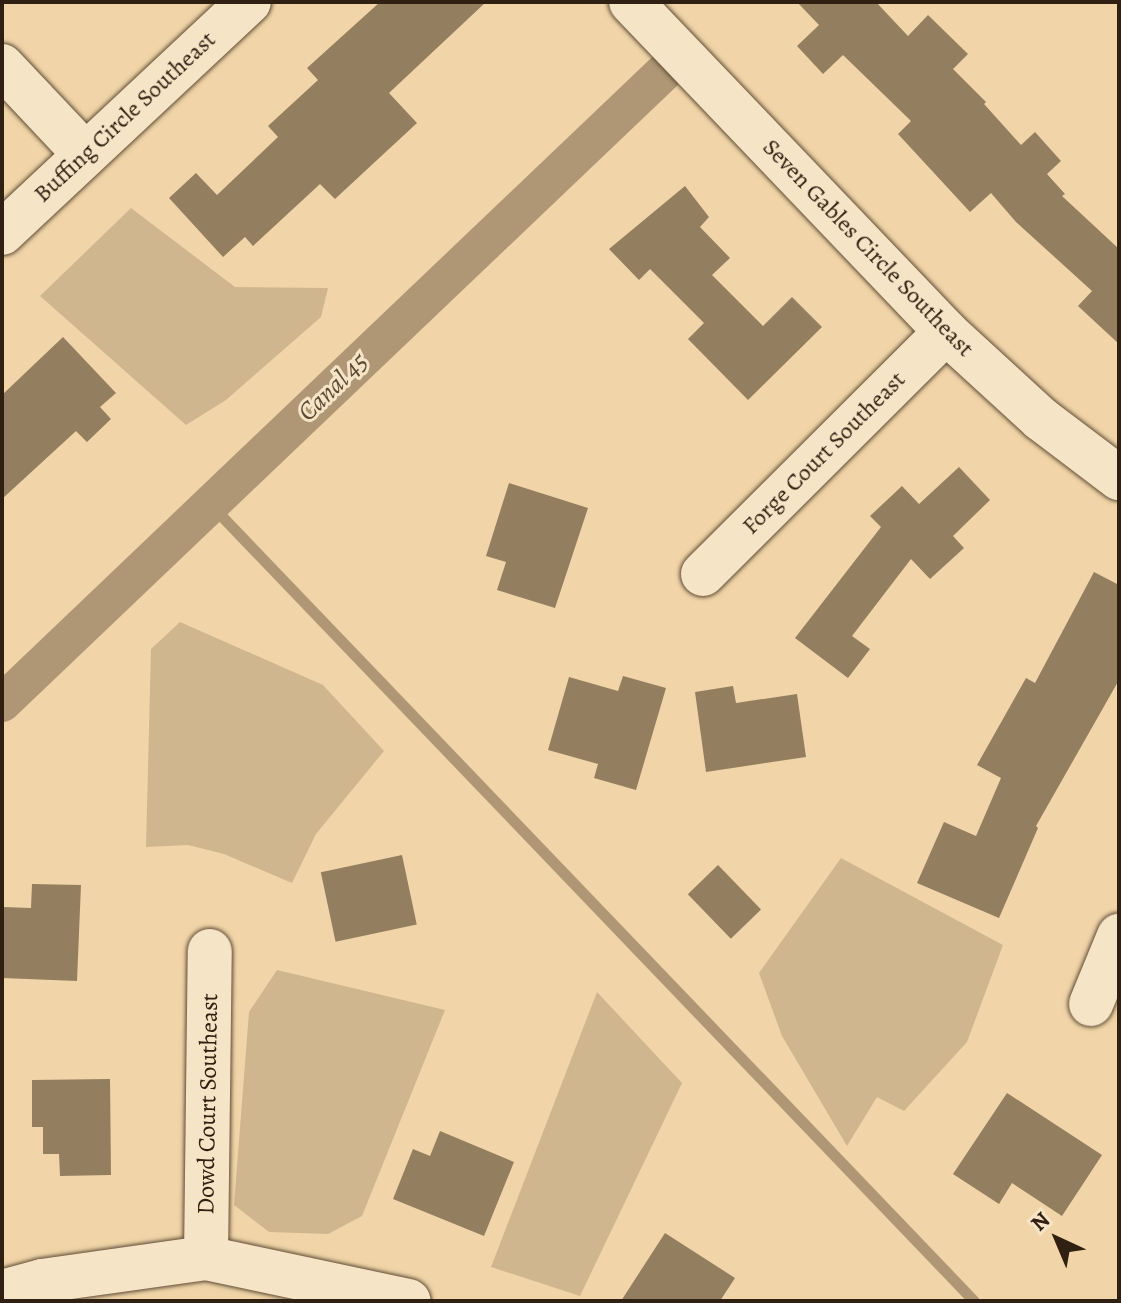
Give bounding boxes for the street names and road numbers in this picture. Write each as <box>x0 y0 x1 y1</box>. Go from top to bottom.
street label: Buffing Circle Southeast <box>28 25 222 209</box>
street label: Seven Gables Circle Southeast <box>756 133 980 363</box>
street label: Forge Court Southeast <box>737 366 911 540</box>
street label: Dowd Court Southeast <box>192 993 224 1215</box>

